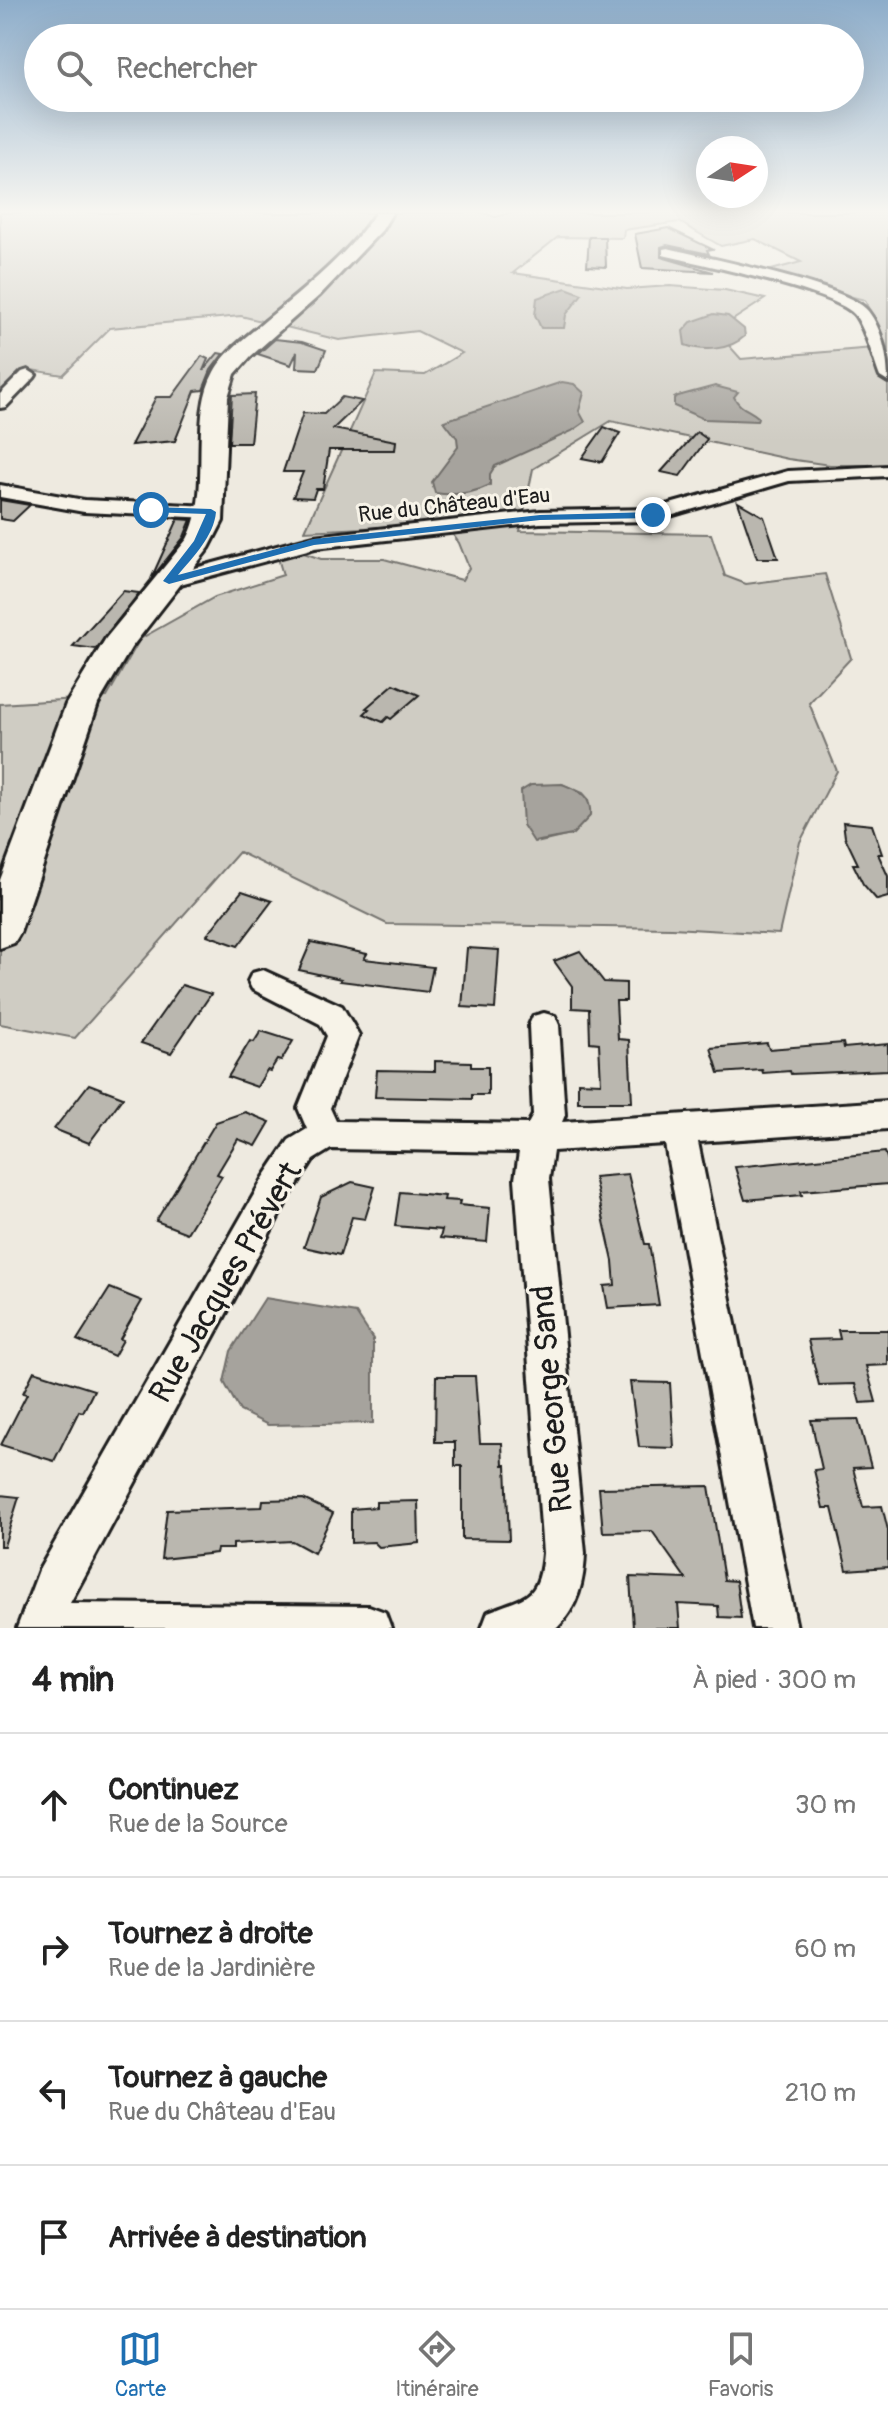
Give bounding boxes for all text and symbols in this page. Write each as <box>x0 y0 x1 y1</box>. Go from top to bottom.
search box <box>24 24 864 112</box>
icon: search <box>52 46 96 90</box>
text: Rechercher <box>116 50 258 87</box>
north arrow <box>696 136 768 208</box>
street label: Rue du Château d'Eau <box>357 481 552 529</box>
route start <box>133 492 169 528</box>
route end <box>635 497 671 533</box>
street label: Rue Jacques Prévert <box>141 1155 311 1410</box>
street label: Rue George Sand <box>522 1284 582 1514</box>
text: 4 min <box>32 1659 114 1702</box>
text: À pied · 300 m <box>692 1664 856 1696</box>
text: Continuez <box>108 1771 239 1808</box>
icon: ahead <box>32 1783 76 1827</box>
text: 30 m <box>795 1789 856 1821</box>
text: Rue de la Source <box>108 1808 287 1840</box>
text: Tournez à droite <box>108 1915 312 1952</box>
icon: right <box>32 1927 76 1971</box>
text: 60 m <box>794 1933 856 1965</box>
text: Rue de la Jardinière <box>108 1952 315 1984</box>
text: Tournez à gauche <box>108 2059 327 2096</box>
icon: left <box>32 2071 76 2115</box>
text: 210 m <box>785 2077 856 2109</box>
text: Rue du Château d'Eau <box>108 2096 336 2128</box>
icon: arrive <box>32 2215 76 2259</box>
text: Arrivée à destination <box>108 2219 367 2256</box>
tab: Carte <box>115 2327 166 2403</box>
tab: Itinéraire <box>395 2327 479 2403</box>
tab: Favoris <box>708 2327 773 2403</box>

